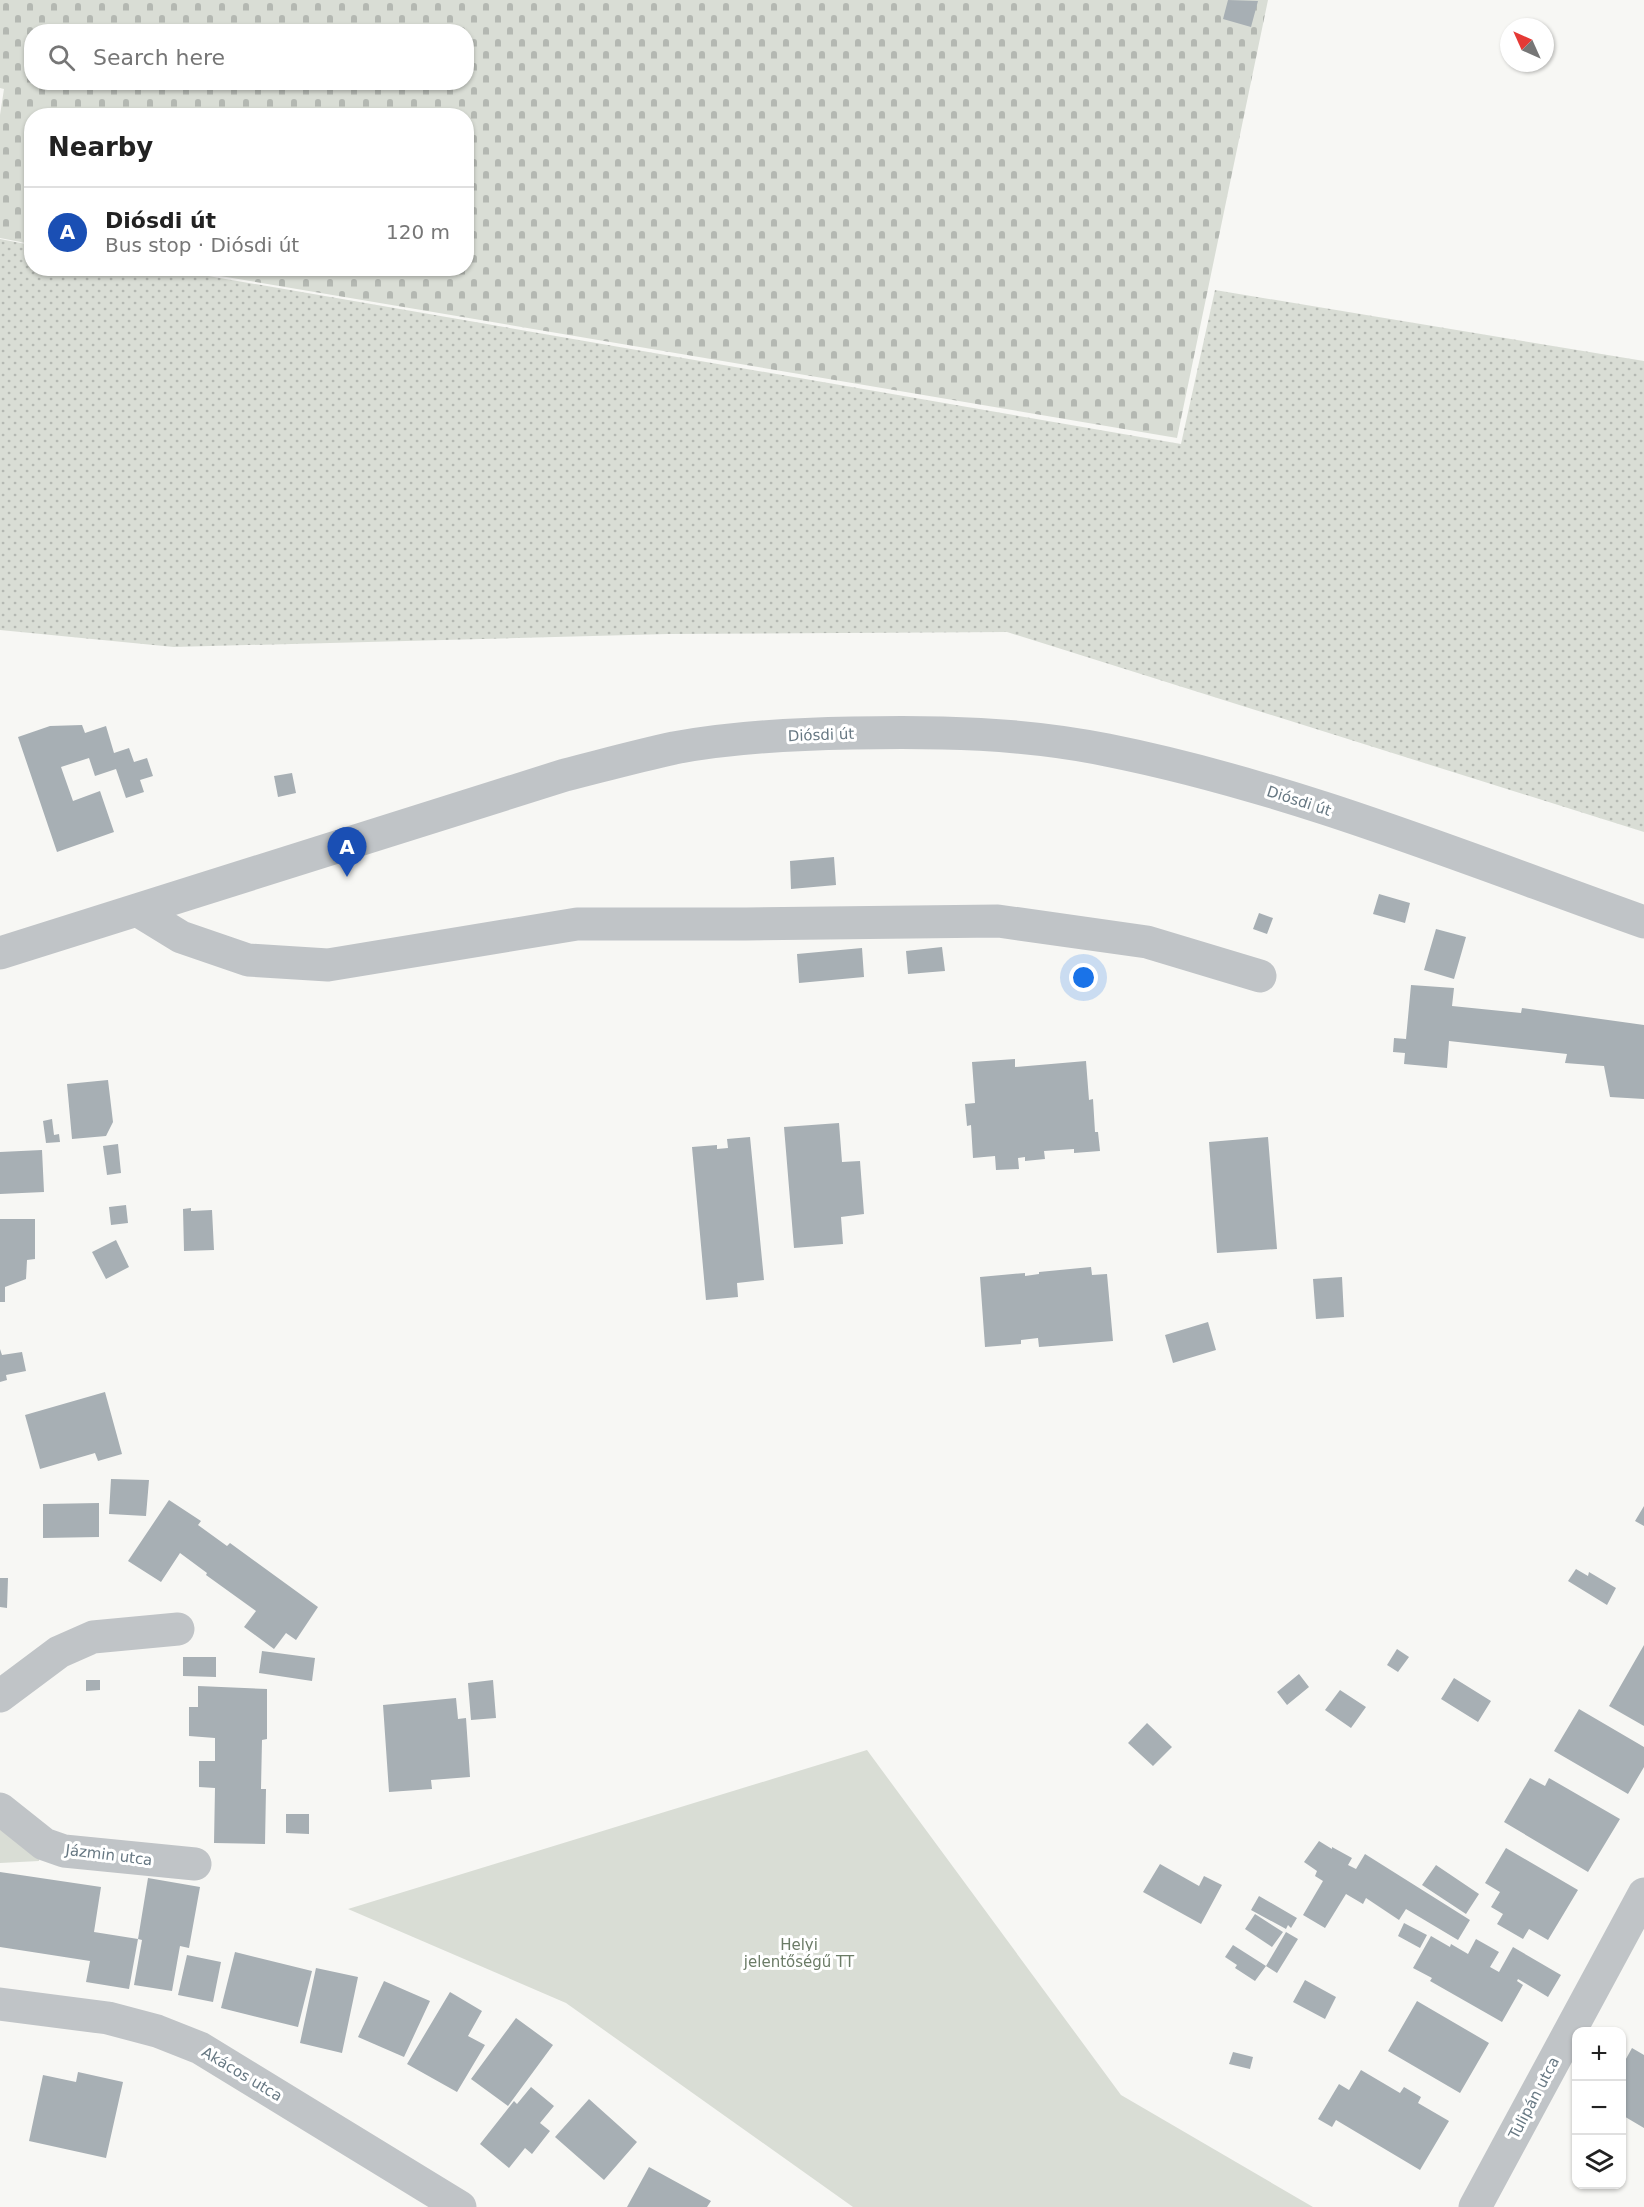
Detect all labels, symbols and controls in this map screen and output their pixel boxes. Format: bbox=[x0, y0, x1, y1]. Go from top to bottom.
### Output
north arrow bbox=[1500, 18, 1554, 72]
search box bbox=[24, 24, 474, 90]
icon: search bbox=[45, 41, 78, 74]
text: Search here bbox=[93, 45, 225, 70]
text: Nearby bbox=[48, 132, 153, 162]
text: Diósdi út bbox=[105, 208, 216, 233]
text: A bbox=[60, 220, 75, 244]
text: 120 m bbox=[386, 220, 450, 244]
text: Bus stop · Diósdi út bbox=[105, 233, 299, 257]
street label: Diósdi út bbox=[787, 725, 855, 745]
street label: Diósdi út bbox=[1265, 782, 1334, 820]
pin: A bbox=[328, 828, 366, 877]
your location bbox=[1069, 963, 1098, 992]
street label: Jázmin utca bbox=[64, 1841, 153, 1869]
park label: Helyi jelentőségű TT bbox=[743, 1936, 855, 1971]
map controls bbox=[1572, 2027, 1626, 2189]
button: + bbox=[1572, 2027, 1626, 2081]
street label: Akácos utca bbox=[198, 2043, 286, 2105]
street label: Tulipán utca bbox=[1504, 2054, 1563, 2143]
button: − bbox=[1572, 2081, 1626, 2135]
button: layers bbox=[1572, 2135, 1626, 2189]

